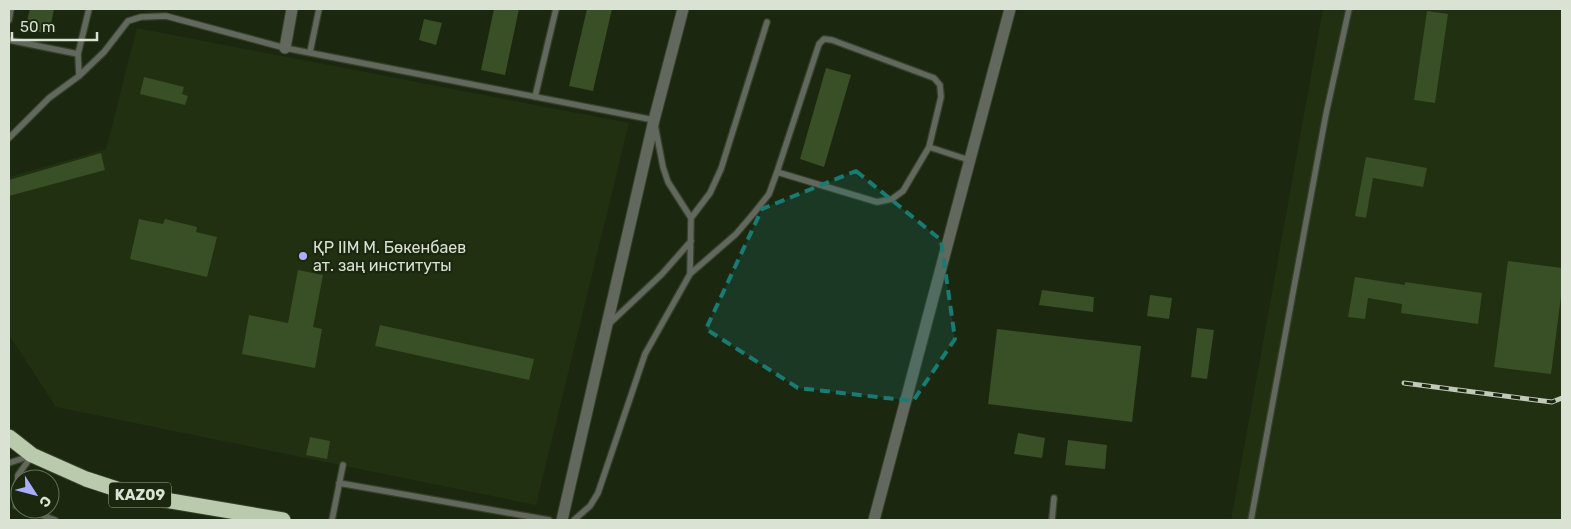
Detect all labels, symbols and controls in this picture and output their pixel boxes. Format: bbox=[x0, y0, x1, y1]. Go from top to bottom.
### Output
scale bar bbox=[12, 10, 98, 42]
text: 50 m bbox=[20, 18, 55, 36]
place label: ҚР ІІМ М. Бөкенбаев ат. заң институты bbox=[313, 238, 466, 275]
marker: ҚР ІІМ М. Бөкенбаев ат. заң институты bbox=[297, 250, 309, 262]
north arrow bbox=[10, 469, 60, 519]
road number: KAZ09 bbox=[109, 482, 171, 508]
text: С bbox=[35, 492, 55, 510]

